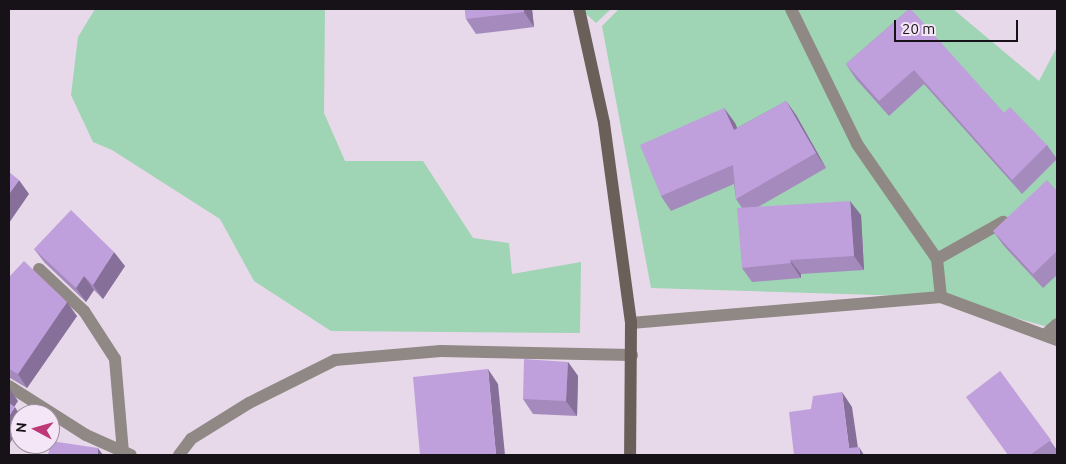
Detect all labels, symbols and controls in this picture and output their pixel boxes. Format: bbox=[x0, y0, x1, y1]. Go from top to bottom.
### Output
scale bar bbox=[896, 10, 1020, 42]
text: 20 m bbox=[902, 20, 935, 37]
north arrow bbox=[10, 404, 60, 454]
text: N bbox=[13, 422, 30, 434]

